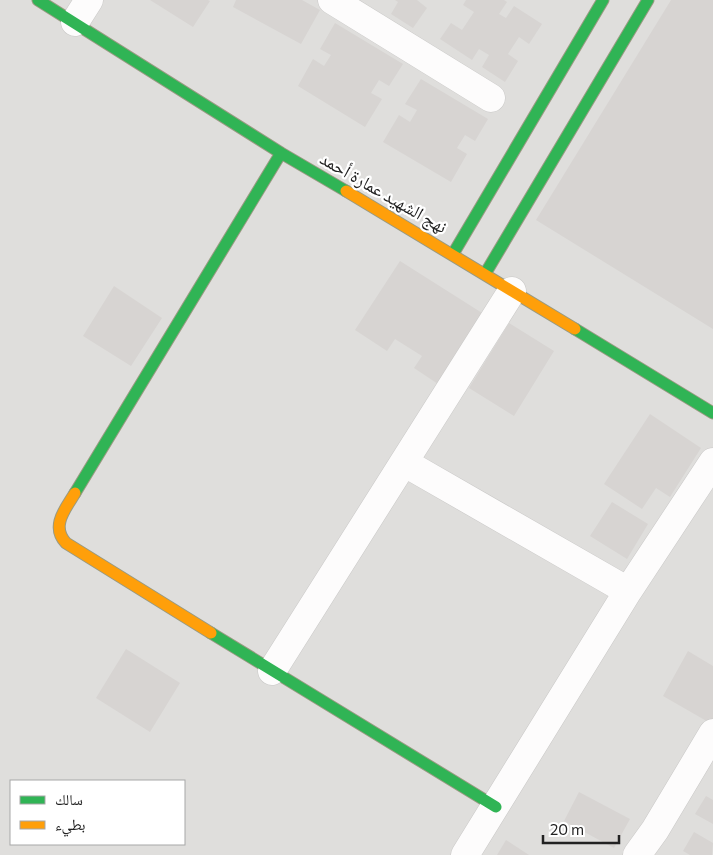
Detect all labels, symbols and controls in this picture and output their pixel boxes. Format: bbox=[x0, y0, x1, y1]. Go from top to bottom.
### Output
street label: نهج الشهيد عمارة أحمد bbox=[316, 147, 452, 239]
legend bbox=[10, 780, 185, 845]
text: سالك bbox=[55, 790, 83, 808]
scale bar bbox=[543, 812, 619, 844]
text: بطيء bbox=[55, 815, 85, 837]
text: 20 m bbox=[550, 820, 584, 838]

